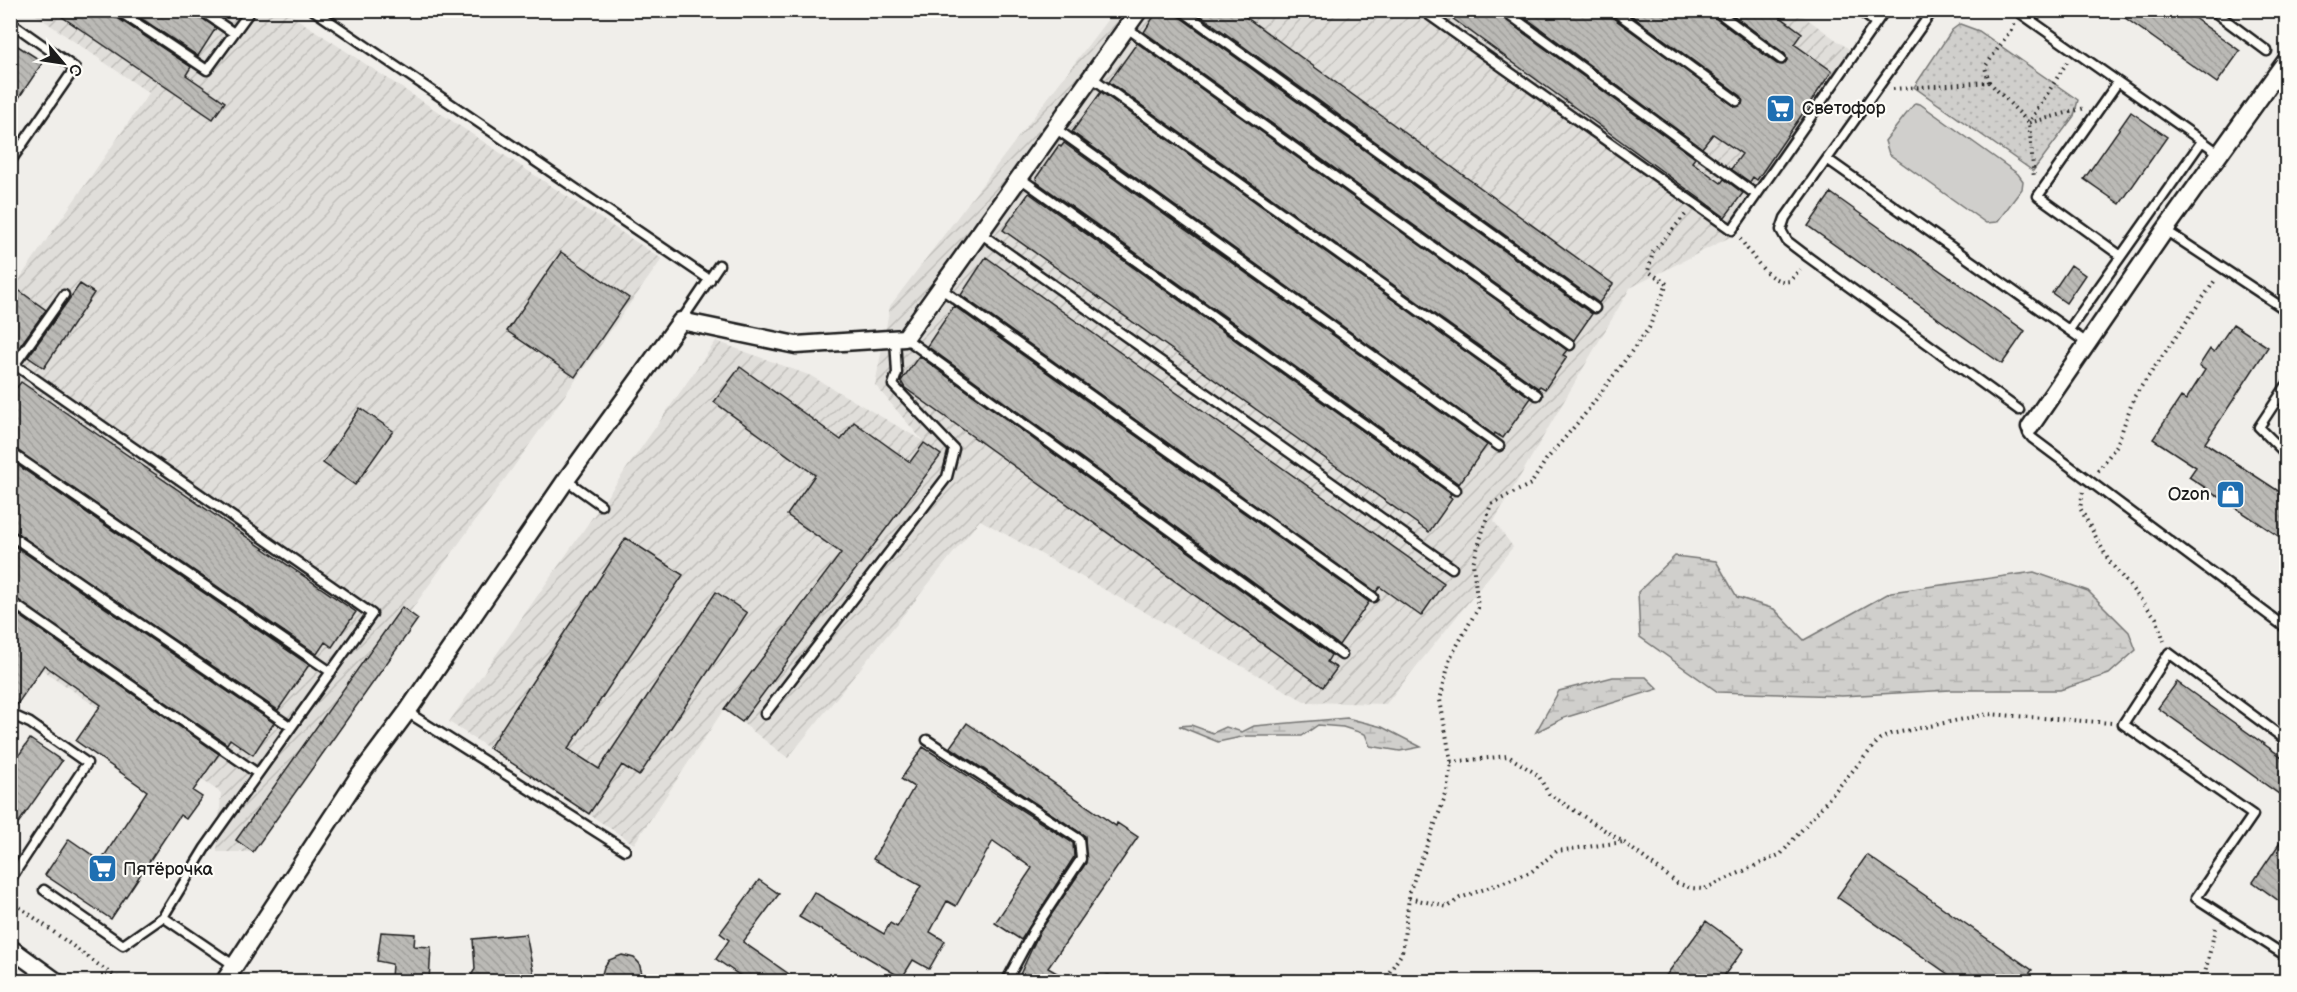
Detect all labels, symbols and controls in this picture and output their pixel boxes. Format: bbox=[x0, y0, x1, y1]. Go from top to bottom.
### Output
north arrow bbox=[33, 33, 93, 93]
text: С bbox=[64, 60, 86, 79]
supermarket icon: Светофор bbox=[1765, 92, 1797, 124]
place label: Светофор bbox=[1802, 98, 1886, 119]
shop icon: Ozon bbox=[2215, 478, 2247, 510]
place label: Ozon bbox=[2168, 484, 2210, 505]
supermarket icon: Пятёрочка bbox=[86, 853, 118, 885]
place label: Пятёрочка bbox=[123, 859, 214, 880]

